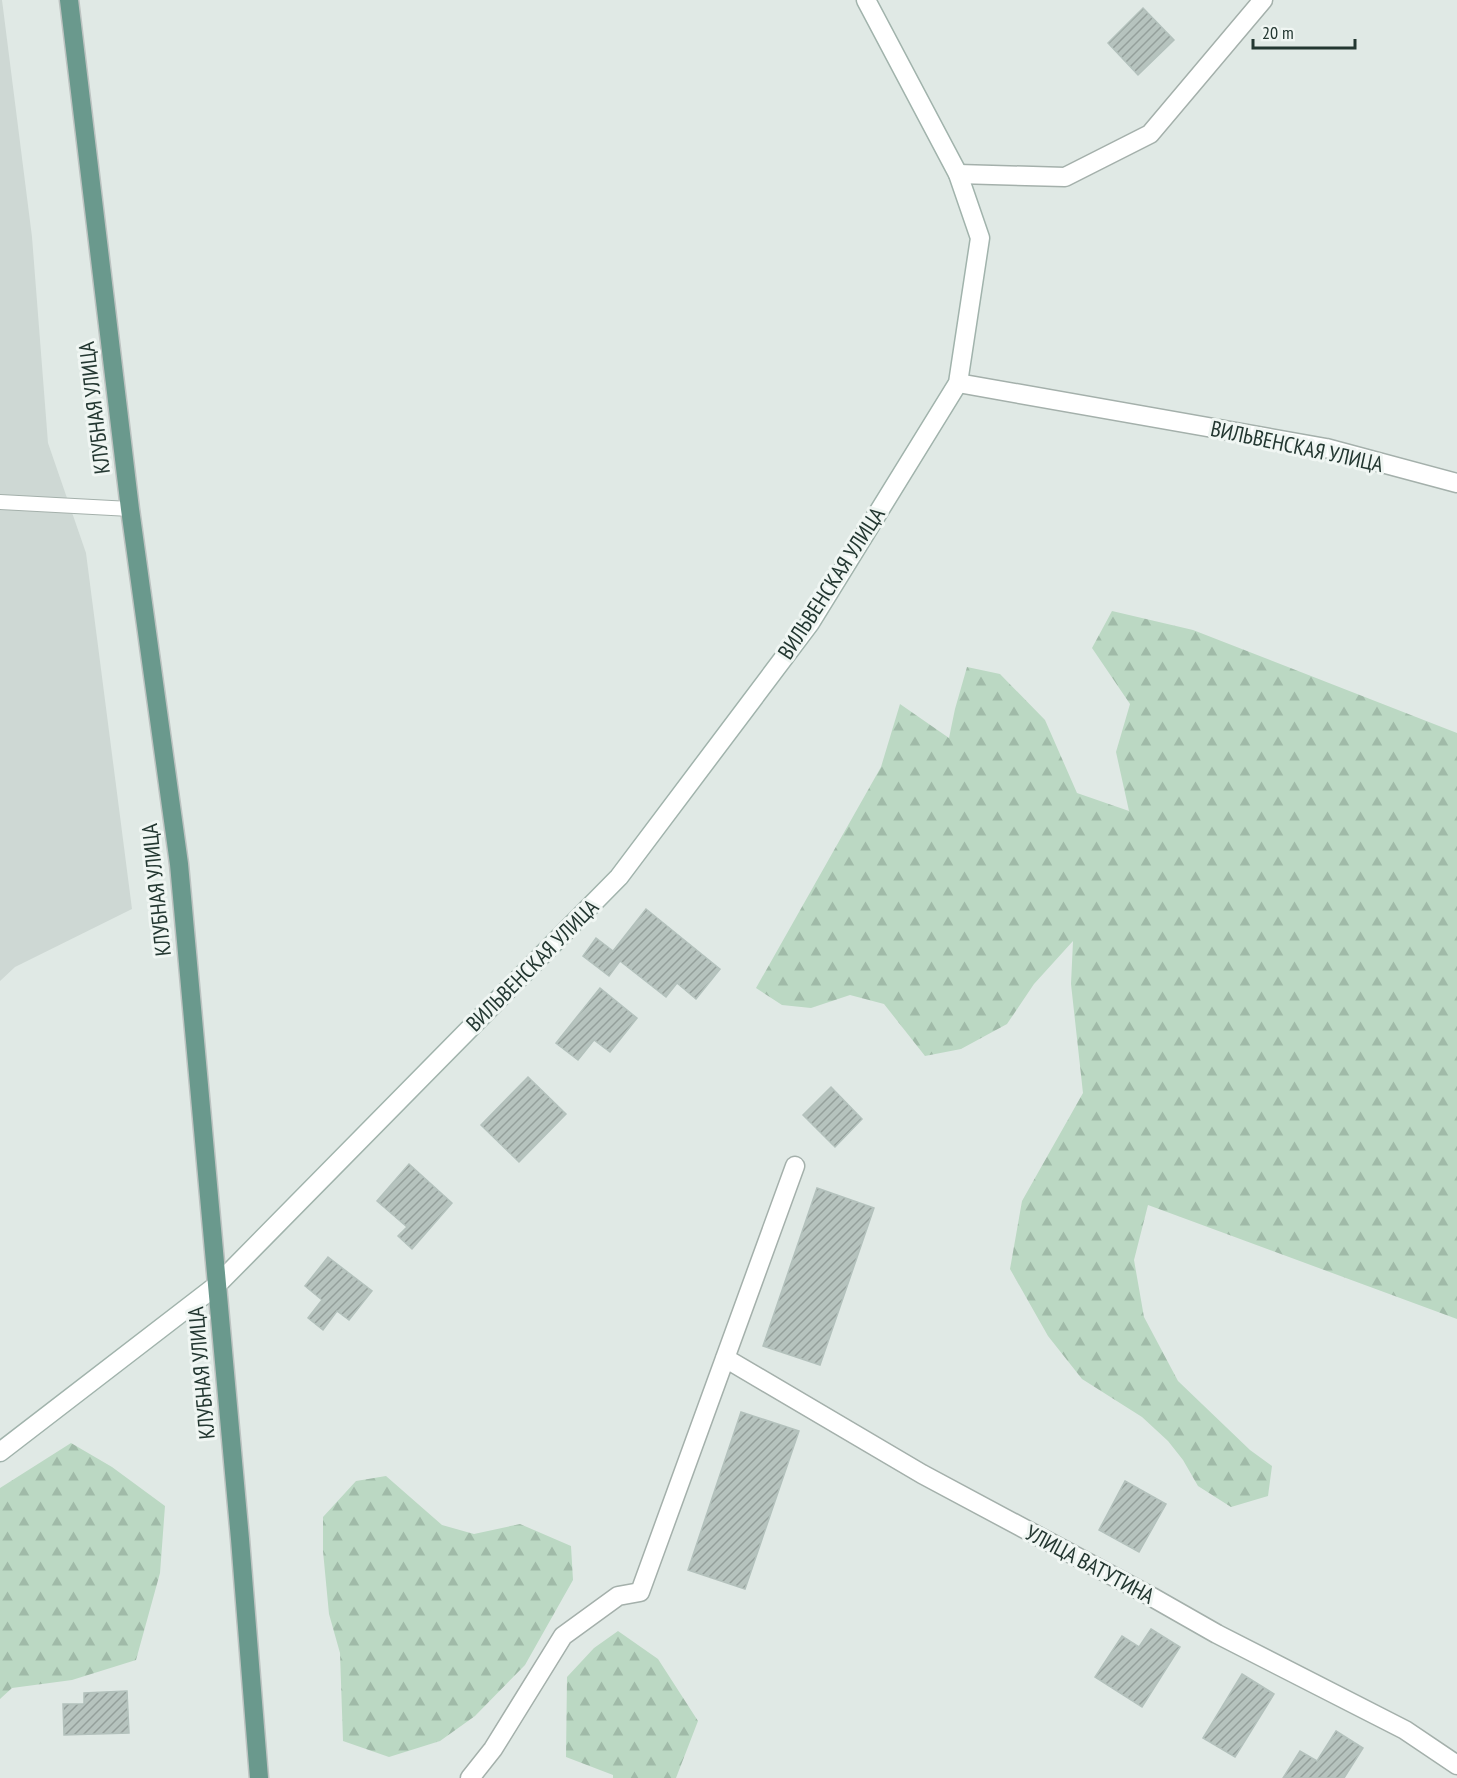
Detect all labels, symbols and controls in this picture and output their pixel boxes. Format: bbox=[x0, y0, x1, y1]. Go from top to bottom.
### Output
scale bar bbox=[1253, 12, 1355, 50]
text: 20 m bbox=[1262, 21, 1294, 44]
street label: КЛУБНАЯ УЛИЦА bbox=[72, 340, 116, 476]
street label: ВИЛЬВЕНСКАЯ УЛИЦА bbox=[1208, 414, 1386, 478]
street label: ВИЛЬВЕНСКАЯ УЛИЦА bbox=[771, 501, 891, 664]
street label: КЛУБНАЯ УЛИЦА bbox=[135, 822, 177, 958]
street label: ВИЛЬВЕНСКАЯ УЛИЦА bbox=[460, 893, 604, 1037]
street label: КЛУБНАЯ УЛИЦА bbox=[181, 1305, 221, 1440]
street label: УЛИЦА ВАТУТИНА bbox=[1021, 1518, 1160, 1610]

